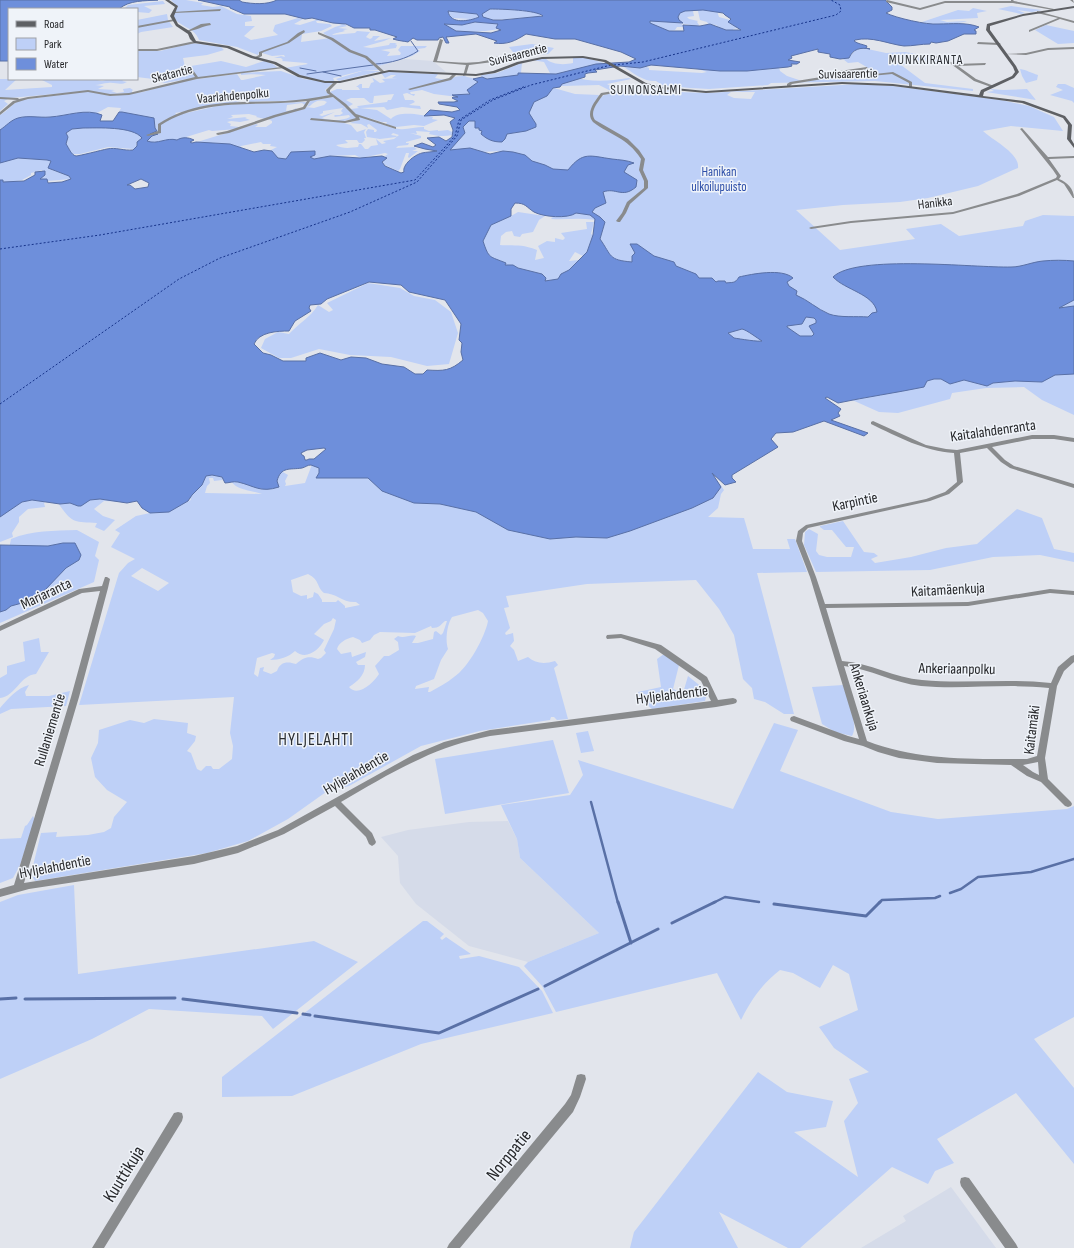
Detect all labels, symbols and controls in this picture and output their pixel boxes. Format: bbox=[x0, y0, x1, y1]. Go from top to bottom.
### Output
legend bbox=[8, 8, 138, 80]
text: Road bbox=[44, 17, 64, 32]
text: Park bbox=[44, 37, 62, 52]
street label: Suvisaarentie bbox=[487, 40, 549, 70]
district label: MUNKKIRANTA bbox=[889, 52, 963, 68]
text: Water bbox=[44, 57, 68, 72]
street label: Skatantie bbox=[150, 61, 194, 87]
street label: Suvisaarentie bbox=[818, 65, 878, 83]
district label: SUINONSALMI bbox=[610, 82, 682, 98]
street label: Vaarlahdenpolku bbox=[196, 85, 270, 107]
park label: Hanikan ulkoilupuisto bbox=[691, 164, 747, 195]
street label: Hanikka bbox=[917, 193, 953, 213]
street label: Kaitalahdenranta bbox=[949, 416, 1037, 446]
street label: Karpintie bbox=[831, 488, 879, 516]
street label: Marjaranta bbox=[17, 574, 75, 614]
street label: Kaitamäenkuja bbox=[911, 579, 986, 601]
street label: Ankeriaanpolku bbox=[917, 659, 996, 679]
street label: Ankeriaankuja bbox=[844, 660, 883, 734]
street label: Hyljelahdentie bbox=[635, 681, 709, 709]
street label: Rullaniementie bbox=[30, 691, 70, 769]
street label: Kaitamäki bbox=[1020, 704, 1044, 756]
district label: HYLJELAHTI bbox=[278, 730, 354, 750]
street label: Hyljelahdentie bbox=[320, 747, 392, 799]
street label: Hyljelahdentie bbox=[18, 851, 92, 883]
street label: Norppatie bbox=[482, 1125, 536, 1185]
street label: Kuuttikuja bbox=[99, 1142, 149, 1206]

